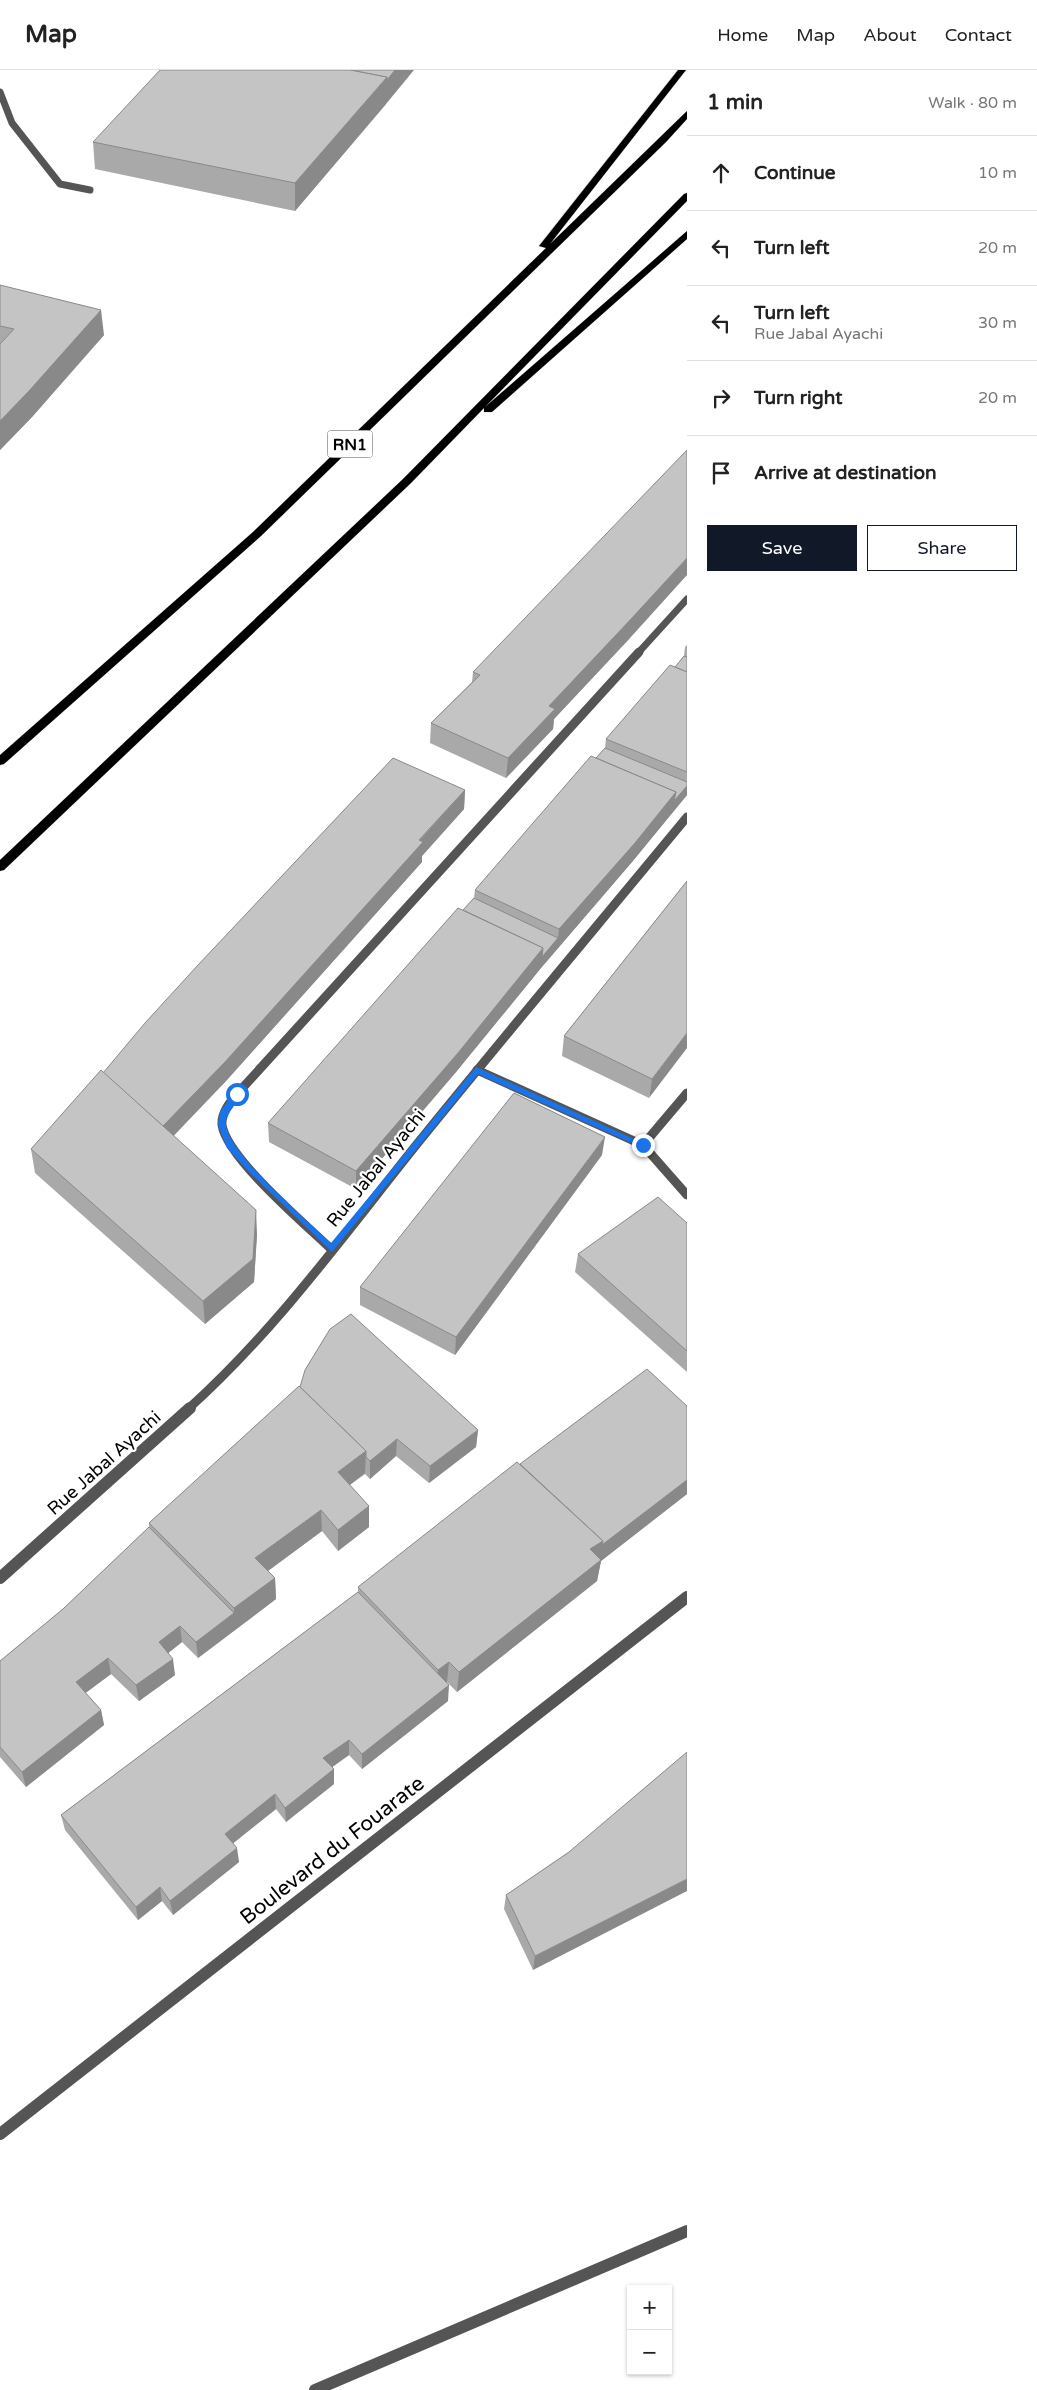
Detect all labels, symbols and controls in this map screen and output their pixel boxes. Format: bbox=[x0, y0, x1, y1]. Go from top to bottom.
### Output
text: Map bbox=[25, 20, 77, 49]
text: Home bbox=[717, 24, 768, 46]
text: Map bbox=[796, 24, 835, 46]
text: About bbox=[863, 24, 917, 46]
text: Contact bbox=[945, 24, 1012, 46]
text: 1 min bbox=[707, 90, 763, 115]
text: Walk · 80 m bbox=[928, 93, 1017, 113]
icon: ahead bbox=[707, 159, 735, 187]
text: Continue bbox=[754, 162, 836, 184]
text: 10 m bbox=[978, 163, 1017, 183]
icon: left bbox=[707, 234, 735, 262]
text: Turn left bbox=[754, 237, 830, 259]
text: 20 m bbox=[978, 238, 1017, 258]
text: Turn left bbox=[754, 302, 830, 324]
icon: left bbox=[707, 309, 735, 337]
text: 30 m bbox=[978, 313, 1017, 333]
text: Rue Jabal Ayachi bbox=[754, 324, 883, 344]
icon: right bbox=[707, 384, 735, 412]
text: Turn right bbox=[754, 387, 842, 409]
text: 20 m bbox=[978, 388, 1017, 408]
road number: RN1 bbox=[328, 430, 372, 458]
icon: arrive bbox=[707, 459, 735, 487]
text: Arrive at destination bbox=[754, 462, 937, 484]
button: Save bbox=[707, 525, 857, 571]
button: Share bbox=[867, 525, 1017, 571]
route start bbox=[226, 1083, 249, 1106]
street label: Rue Jabal Ayachi bbox=[322, 1105, 430, 1231]
route end bbox=[632, 1134, 655, 1157]
street label: Rue Jabal Ayachi bbox=[43, 1406, 165, 1520]
street label: Boulevard du Fouarate bbox=[235, 1771, 429, 1930]
map controls bbox=[627, 2285, 672, 2375]
button: + bbox=[627, 2285, 672, 2330]
button: − bbox=[627, 2330, 672, 2375]

